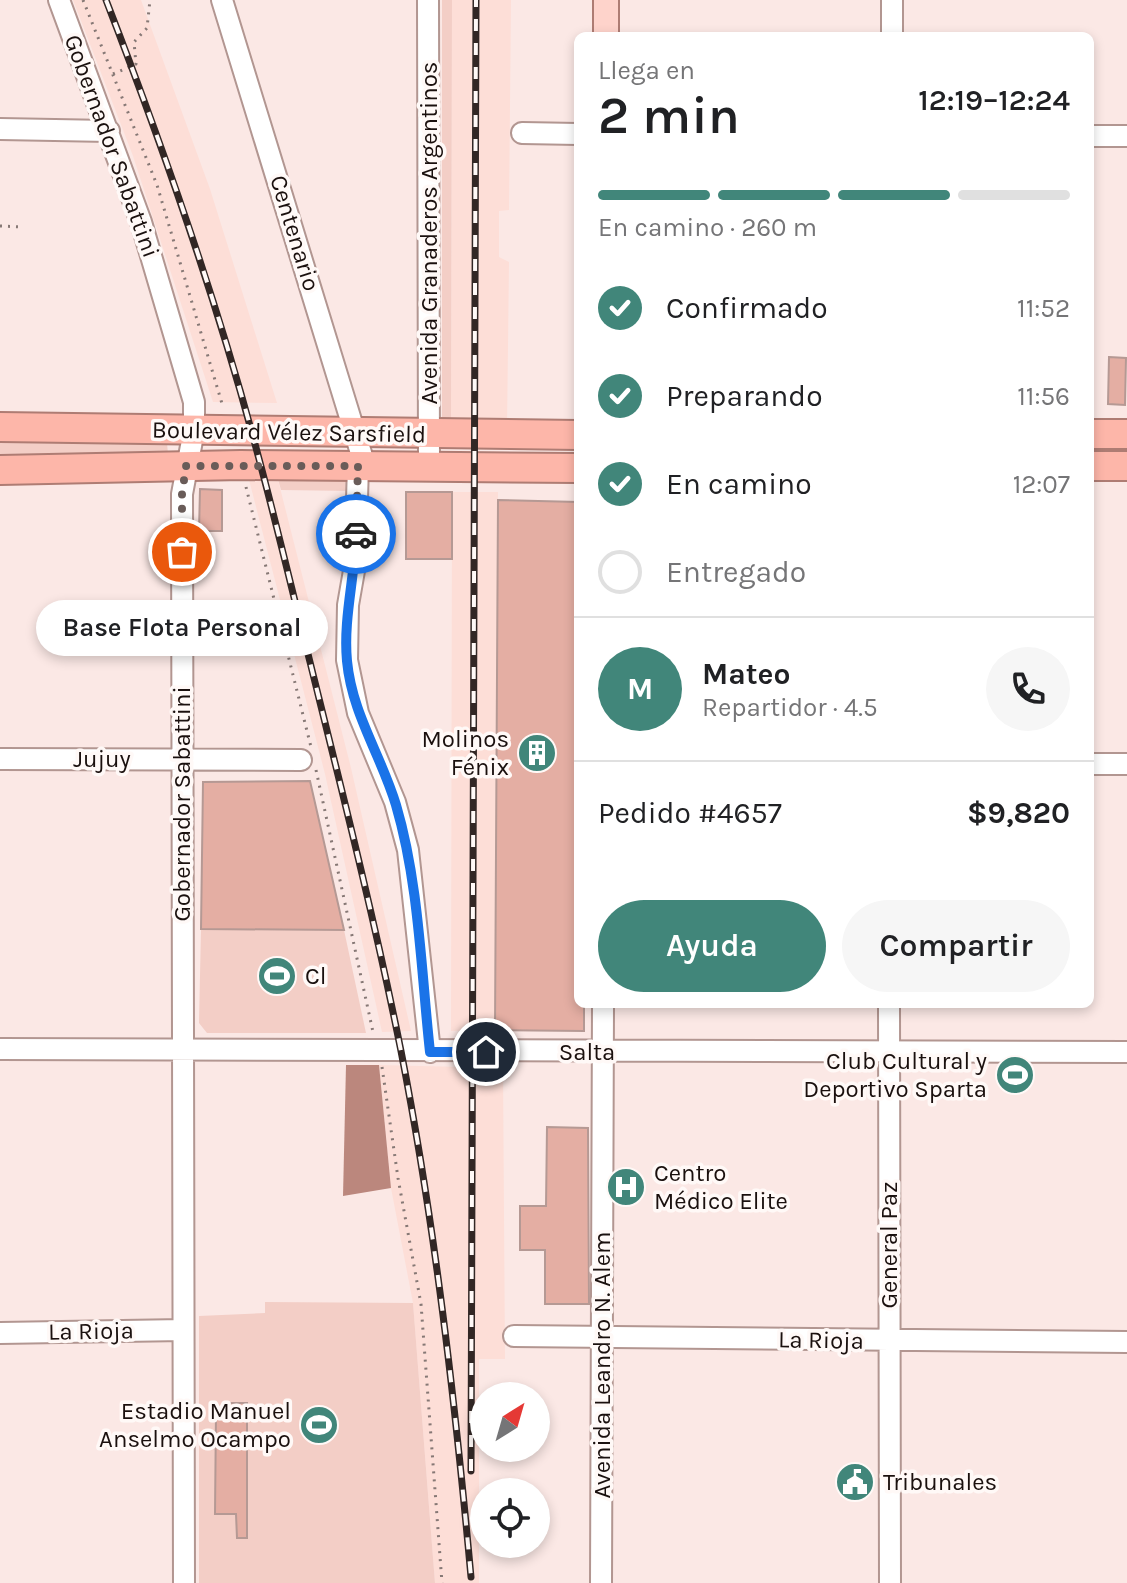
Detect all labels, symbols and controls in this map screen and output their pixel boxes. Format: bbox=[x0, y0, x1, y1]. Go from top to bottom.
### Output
street label: Gobernador Sabattini bbox=[59, 31, 165, 261]
text: Llega en bbox=[598, 55, 695, 86]
street label: Avenida Granaderos Argentinos bbox=[415, 62, 443, 404]
text: 12:19–12:24 bbox=[918, 82, 1070, 118]
text: 2 min bbox=[598, 85, 740, 146]
street label: Centenario bbox=[264, 172, 326, 294]
text: En camino · 260 m bbox=[598, 212, 817, 243]
icon: check bbox=[598, 286, 642, 330]
text: Confirmado bbox=[666, 290, 828, 326]
text: 11:52 bbox=[1017, 293, 1070, 324]
icon: check bbox=[598, 374, 642, 418]
text: Preparando bbox=[666, 378, 823, 414]
text: 11:56 bbox=[1017, 381, 1070, 412]
street label: Boulevard Vélez Sarsfield bbox=[152, 416, 426, 448]
icon: check bbox=[598, 462, 642, 506]
text: En camino bbox=[666, 466, 812, 502]
text: 12:07 bbox=[1013, 469, 1070, 500]
courier bbox=[316, 494, 396, 574]
icon: car bbox=[334, 512, 378, 556]
pin bbox=[148, 518, 216, 586]
icon: bag bbox=[160, 530, 204, 574]
text: Entregado bbox=[666, 554, 806, 590]
callout: Base Flota Personal bbox=[36, 600, 328, 656]
text: Base Flota Personal bbox=[63, 612, 301, 643]
button: phone bbox=[986, 647, 1070, 731]
text: Mateo bbox=[702, 656, 791, 692]
text: M bbox=[627, 671, 653, 707]
street label: Gobernador Sabattini bbox=[168, 686, 196, 922]
text: Repartidor · 4.5 bbox=[702, 692, 878, 723]
place label: Molinos Fénix bbox=[421, 725, 509, 781]
building icon: Molinos Fénix bbox=[516, 732, 558, 774]
street label: Jujuy bbox=[73, 745, 131, 773]
text: Pedido #4657 bbox=[598, 795, 782, 831]
text: $9,820 bbox=[967, 795, 1070, 831]
button: Ayuda bbox=[598, 900, 826, 992]
button: Compartir bbox=[842, 900, 1070, 992]
sports icon: Cl bbox=[256, 955, 298, 997]
place label: Cl bbox=[305, 962, 326, 990]
pin bbox=[452, 1018, 520, 1086]
icon: home bbox=[464, 1030, 508, 1074]
street label: Salta bbox=[559, 1038, 615, 1066]
place label: Club Cultural y Deportivo Sparta bbox=[803, 1047, 987, 1103]
sports icon: Club Cultural y Deportivo Sparta bbox=[994, 1054, 1036, 1096]
place label: Centro Médico Elite bbox=[654, 1159, 788, 1215]
hospital icon: Centro Médico Elite bbox=[605, 1166, 647, 1208]
street label: General Paz bbox=[875, 1182, 903, 1308]
street label: Avenida Leandro N. Alem bbox=[588, 1231, 616, 1499]
street label: La Rioja bbox=[48, 1316, 134, 1346]
street label: La Rioja bbox=[778, 1325, 864, 1355]
north arrow bbox=[470, 1382, 550, 1462]
map controls bbox=[470, 1382, 550, 1558]
place label: Estadio Manuel Anselmo Ocampo bbox=[99, 1397, 291, 1453]
sports icon: Estadio Manuel Anselmo Ocampo bbox=[298, 1404, 340, 1446]
public building icon: Tribunales bbox=[834, 1461, 876, 1503]
place label: Tribunales bbox=[883, 1468, 997, 1496]
button: locate bbox=[470, 1478, 550, 1558]

